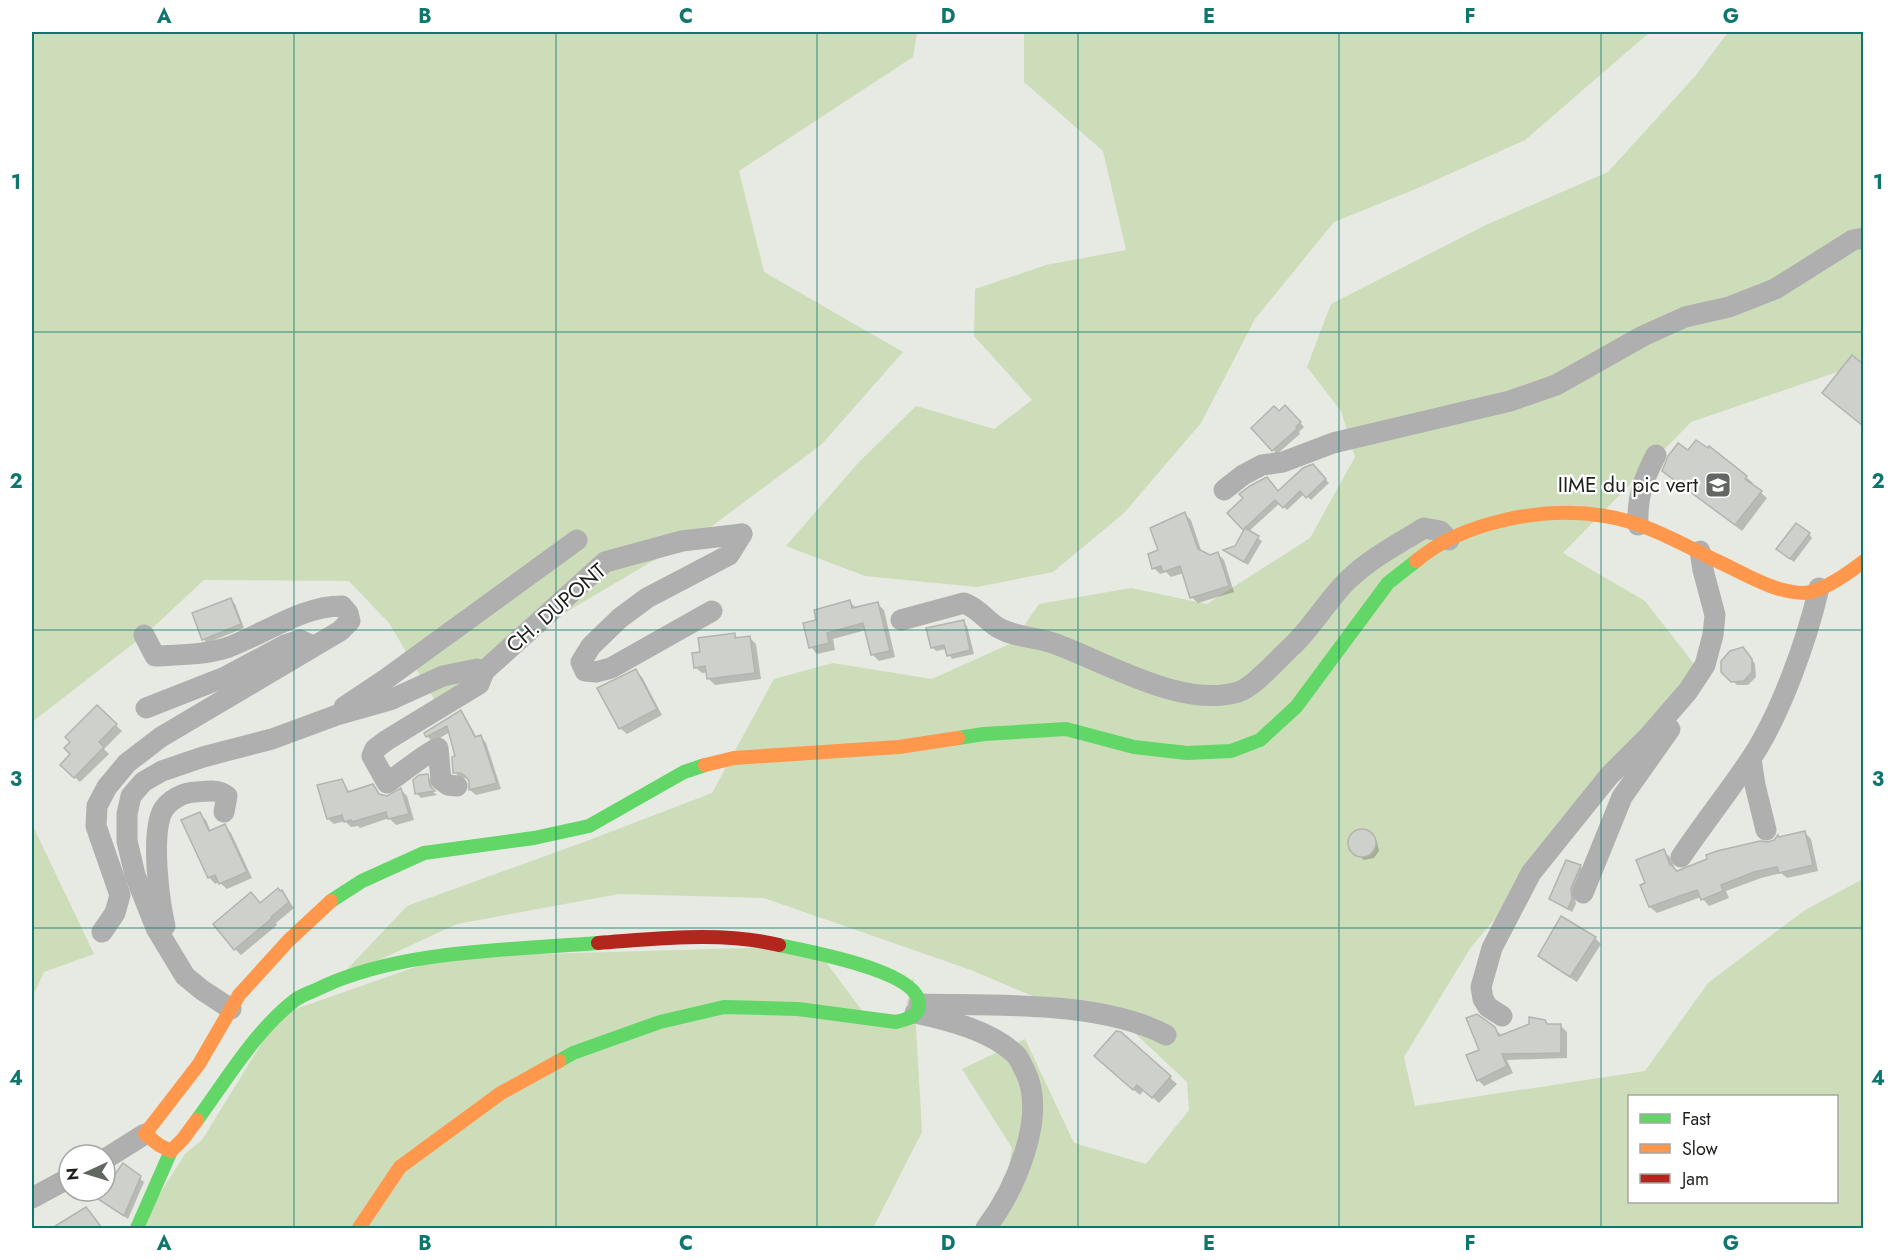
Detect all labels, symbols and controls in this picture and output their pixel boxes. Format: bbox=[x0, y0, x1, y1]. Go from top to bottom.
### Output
text: A bbox=[156, 2, 172, 31]
text: B bbox=[418, 2, 432, 31]
text: C bbox=[679, 2, 693, 31]
text: D bbox=[941, 2, 955, 31]
text: E bbox=[1203, 2, 1215, 31]
text: F bbox=[1464, 2, 1476, 31]
text: G bbox=[1723, 2, 1739, 31]
text: 1 bbox=[11, 168, 21, 197]
text: 1 bbox=[1873, 168, 1883, 197]
text: 2 bbox=[9, 467, 23, 496]
text: 2 bbox=[1871, 467, 1885, 496]
place label: IIME du pic vert bbox=[1558, 470, 1698, 500]
school or university icon: IIME du pic vert bbox=[1703, 470, 1733, 500]
street label: CH. DUPONT bbox=[500, 556, 613, 660]
text: 3 bbox=[10, 765, 22, 794]
text: 3 bbox=[1872, 765, 1884, 794]
text: 4 bbox=[9, 1064, 23, 1093]
text: 4 bbox=[1871, 1064, 1885, 1093]
legend bbox=[1628, 1095, 1838, 1203]
text: Fast bbox=[1682, 1106, 1711, 1132]
text: Slow bbox=[1682, 1136, 1719, 1162]
north arrow bbox=[57, 1143, 117, 1203]
text: Jam bbox=[1680, 1166, 1709, 1192]
text: N bbox=[61, 1167, 84, 1181]
text: A bbox=[156, 1229, 172, 1258]
text: B bbox=[418, 1229, 432, 1258]
text: C bbox=[679, 1229, 693, 1258]
text: D bbox=[941, 1229, 955, 1258]
text: E bbox=[1203, 1229, 1215, 1258]
text: F bbox=[1464, 1229, 1476, 1258]
text: G bbox=[1723, 1229, 1739, 1258]

